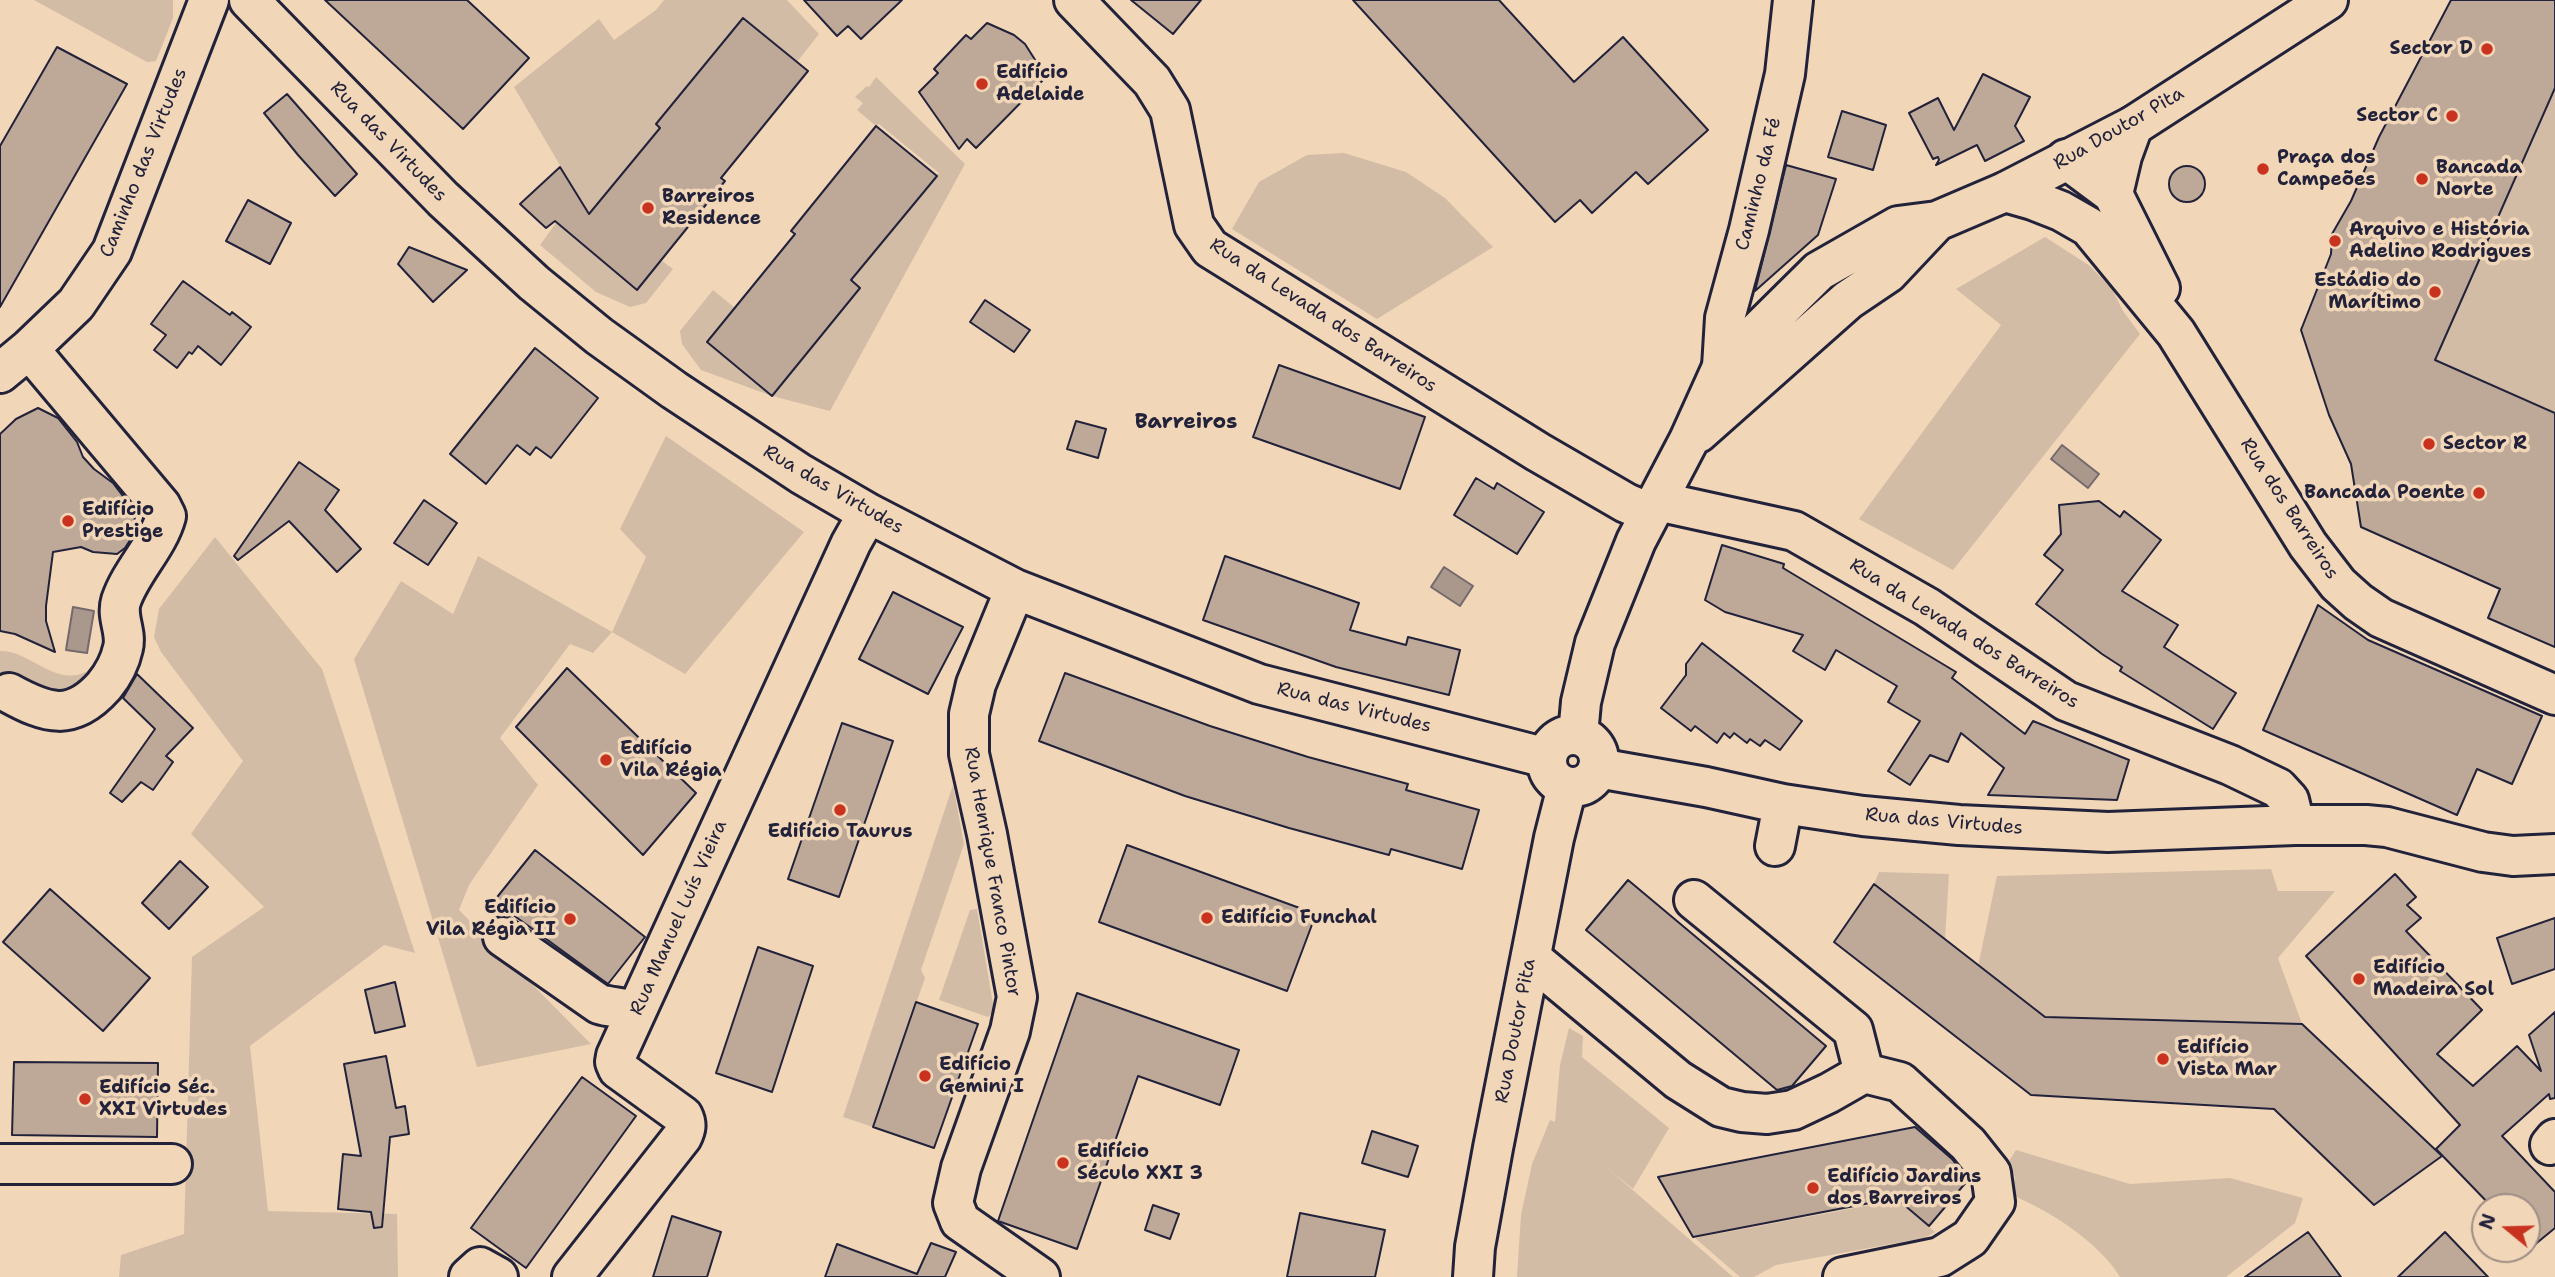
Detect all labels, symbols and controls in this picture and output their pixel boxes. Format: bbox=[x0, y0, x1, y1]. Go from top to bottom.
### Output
place label: Sector D bbox=[2390, 38, 2473, 60]
marker: Sector D bbox=[2479, 41, 2495, 57]
place label: Edifício Adelaide bbox=[996, 62, 1084, 106]
street label: Caminho das Virtudes bbox=[96, 65, 192, 261]
marker: Edifício Adelaide bbox=[974, 76, 990, 92]
street label: Rua das Virtudes bbox=[325, 77, 451, 207]
street label: Rua Doutor Pita bbox=[2050, 82, 2188, 176]
place label: Sector C bbox=[2356, 105, 2438, 127]
marker: Sector C bbox=[2444, 108, 2460, 124]
street label: Caminho da Fé bbox=[1731, 115, 1787, 253]
place label: Praça dos Campeões bbox=[2277, 147, 2376, 191]
place label: Bancada Norte bbox=[2436, 157, 2522, 201]
marker: Praça dos Campeões bbox=[2255, 161, 2271, 177]
marker: Bancada Norte bbox=[2414, 171, 2430, 187]
place label: Barreiros Residence bbox=[662, 186, 761, 230]
marker: Barreiros Residence bbox=[640, 200, 656, 216]
place label: Arquivo e História Adelino Rodrigues bbox=[2349, 219, 2531, 263]
marker: Arquivo e História Adelino Rodrigues bbox=[2327, 233, 2343, 249]
street label: Rua da Levada dos Barreiros bbox=[1205, 234, 1441, 398]
place label: Estádio do Marítimo bbox=[2314, 270, 2421, 314]
marker: Estádio do Marítimo bbox=[2427, 284, 2443, 300]
district label: Barreiros bbox=[1135, 410, 1237, 436]
place label: Sector R bbox=[2443, 433, 2527, 455]
street label: Rua dos Barreiros bbox=[2235, 434, 2343, 584]
marker: Sector R bbox=[2421, 436, 2437, 452]
street label: Rua das Virtudes bbox=[759, 441, 907, 539]
place label: Bancada Poente bbox=[2304, 482, 2465, 504]
marker: Bancada Poente bbox=[2471, 485, 2487, 501]
place label: Edifício Prestige bbox=[82, 499, 163, 543]
marker: Edifício Prestige bbox=[60, 513, 76, 529]
street label: Rua da Levada dos Barreiros bbox=[1845, 554, 2083, 714]
street label: Rua das Virtudes bbox=[1274, 678, 1434, 738]
place label: Edifício Vila Régia bbox=[620, 738, 721, 782]
street label: Rua Henrique Franco Pintor bbox=[959, 745, 1025, 999]
marker: Edifício Vila Régia bbox=[598, 752, 614, 768]
marker: Edifício Taurus bbox=[832, 802, 848, 818]
street label: Rua das Virtudes bbox=[1864, 804, 2024, 840]
street label: Rua Manuel Luís Vieira bbox=[626, 817, 732, 1019]
place label: Edifício Taurus bbox=[768, 821, 912, 843]
place label: Edifício Vila Régia II bbox=[426, 897, 556, 941]
place label: Edifício Funchal bbox=[1221, 907, 1377, 929]
marker: Edifício Funchal bbox=[1199, 910, 1215, 926]
marker: Edifício Vila Régia II bbox=[562, 911, 578, 927]
street label: Rua Doutor Pita bbox=[1491, 957, 1541, 1105]
place label: Edifício Madeira Sol bbox=[2373, 957, 2494, 1001]
marker: Edifício Madeira Sol bbox=[2351, 971, 2367, 987]
place label: Edifício Vista Mar bbox=[2177, 1037, 2277, 1081]
marker: Edifício Vista Mar bbox=[2155, 1051, 2171, 1067]
place label: Edifício Gemini I bbox=[939, 1054, 1024, 1098]
marker: Edifício Gemini I bbox=[917, 1068, 933, 1084]
place label: Edifício Séc. XXI Virtudes bbox=[99, 1077, 227, 1121]
marker: Edifício Séc. XXI Virtudes bbox=[77, 1091, 93, 1107]
place label: Edifício Século XXI 3 bbox=[1077, 1141, 1203, 1185]
marker: Edifício Século XXI 3 bbox=[1055, 1155, 1071, 1171]
place label: Edifício Jardins dos Barreiros bbox=[1827, 1166, 1981, 1210]
marker: Edifício Jardins dos Barreiros bbox=[1805, 1180, 1821, 1196]
north arrow bbox=[2471, 1193, 2541, 1263]
text: N bbox=[2473, 1210, 2502, 1233]

